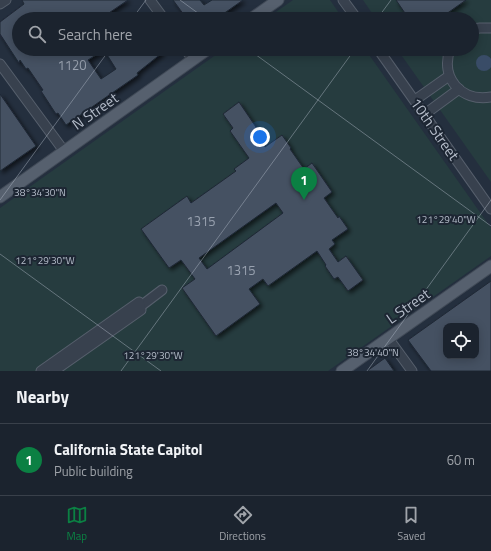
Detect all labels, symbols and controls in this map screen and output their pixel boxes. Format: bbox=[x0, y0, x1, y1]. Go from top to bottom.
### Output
search box bbox=[12, 12, 479, 56]
icon: search bbox=[26, 23, 48, 45]
text: Search here bbox=[58, 23, 132, 46]
house number: 1120 bbox=[57, 55, 87, 75]
street label: N Street bbox=[67, 86, 124, 135]
street label: 10th Street bbox=[405, 93, 466, 166]
your location bbox=[250, 127, 270, 147]
pin: 1 bbox=[291, 167, 317, 200]
text: 38°34'30"N bbox=[14, 185, 66, 200]
house number: 1315 bbox=[186, 211, 216, 231]
text: 121°29'40"W bbox=[416, 212, 476, 227]
text: 121°29'30"W bbox=[15, 253, 75, 268]
house number: 1315 bbox=[226, 260, 256, 280]
street label: L Street bbox=[381, 282, 435, 330]
map controls bbox=[443, 323, 479, 359]
button: locate bbox=[443, 323, 479, 359]
text: 38°34'40"N bbox=[347, 345, 399, 360]
text: 121°29'30"W bbox=[123, 348, 183, 363]
text: Nearby bbox=[16, 384, 69, 410]
text: California State Capitol bbox=[54, 438, 203, 461]
text: 1 bbox=[25, 450, 33, 470]
text: 60 m bbox=[447, 450, 475, 470]
text: Public building bbox=[54, 461, 133, 481]
tab: Map bbox=[66, 504, 88, 544]
tab: Directions bbox=[219, 504, 266, 544]
tab: Saved bbox=[397, 504, 425, 544]

